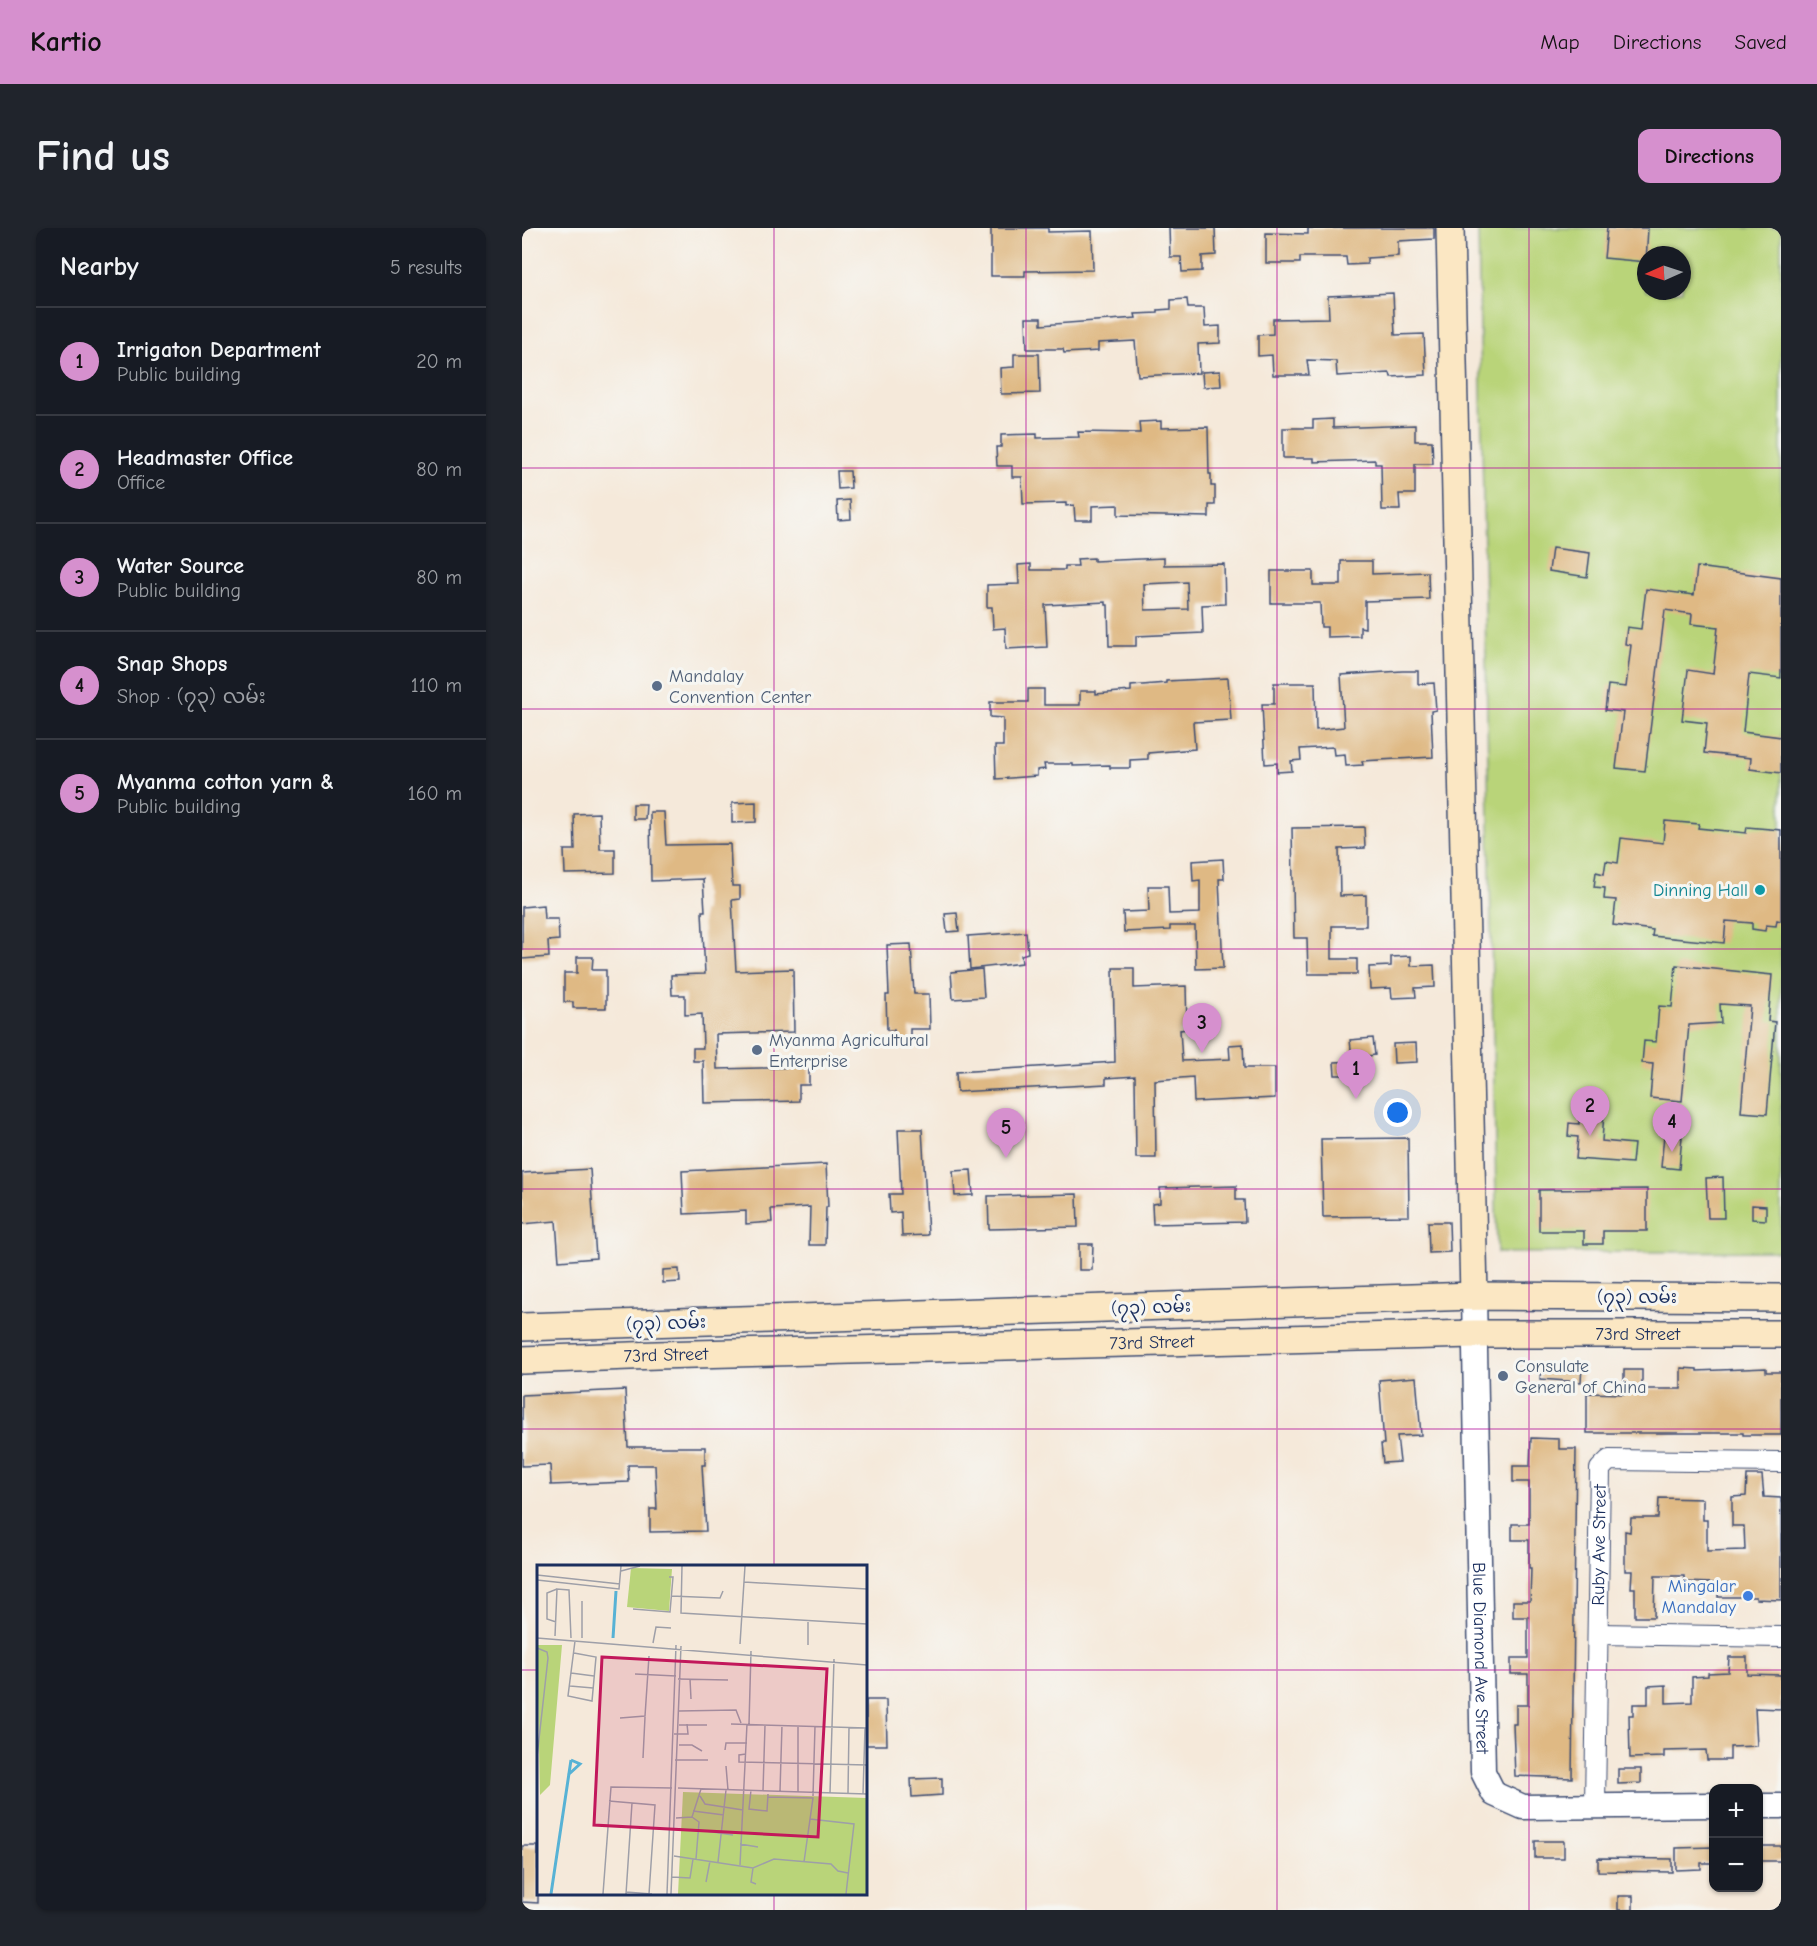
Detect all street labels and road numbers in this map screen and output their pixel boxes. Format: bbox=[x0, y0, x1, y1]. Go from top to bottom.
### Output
street label: (၇၃) လမ်း bbox=[1597, 1284, 1677, 1312]
street label: (၇၃) လမ်း bbox=[1111, 1293, 1191, 1323]
street label: (၇၃) လမ်း bbox=[626, 1309, 706, 1339]
street label: 73rd Street bbox=[1595, 1324, 1681, 1345]
street label: 73rd Street bbox=[1109, 1331, 1195, 1354]
street label: 73rd Street bbox=[623, 1344, 709, 1367]
street label: Ruby Ave Street bbox=[1588, 1483, 1611, 1606]
street label: Blue Diamond Ave Street bbox=[1468, 1562, 1493, 1755]

